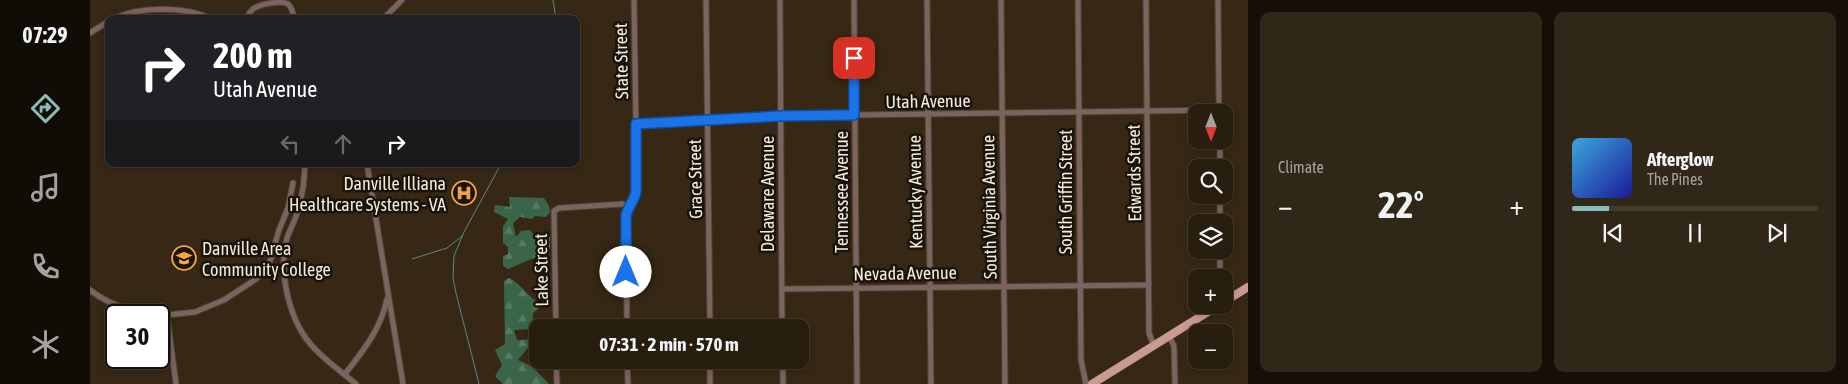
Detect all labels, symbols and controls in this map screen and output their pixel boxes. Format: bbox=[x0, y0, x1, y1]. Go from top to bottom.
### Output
text: 07:29 bbox=[22, 22, 68, 48]
street label: State Street bbox=[610, 23, 632, 99]
icon: right bbox=[130, 35, 195, 100]
text: 200 m bbox=[213, 35, 292, 75]
pin bbox=[833, 37, 875, 79]
icon: arrive bbox=[840, 44, 868, 72]
text: Utah Avenue bbox=[213, 76, 317, 102]
street label: Utah Avenue bbox=[885, 90, 971, 112]
icon: directions bbox=[28, 91, 63, 126]
north arrow bbox=[1188, 104, 1232, 149]
map controls bbox=[1188, 104, 1233, 369]
street label: Edwards Street bbox=[1123, 124, 1145, 222]
icon: left bbox=[276, 130, 304, 158]
icon: ahead bbox=[329, 130, 357, 158]
icon: right bbox=[382, 130, 410, 158]
street label: South Griffin Street bbox=[1055, 130, 1076, 254]
street label: Tennessee Avenue bbox=[831, 131, 852, 253]
street label: Kentucky Avenue bbox=[904, 135, 926, 249]
street label: South Virginia Avenue bbox=[977, 135, 1001, 279]
street label: Delaware Avenue bbox=[757, 136, 778, 252]
street label: Grace Street bbox=[684, 139, 706, 219]
text: Afterglow bbox=[1647, 148, 1714, 170]
text: Climate bbox=[1278, 158, 1324, 176]
button: search bbox=[1188, 159, 1233, 204]
icon: music bbox=[28, 170, 63, 205]
text: The Pines bbox=[1647, 170, 1703, 188]
place label: Danville Illiana Healthcare Systems - VA bbox=[289, 173, 446, 215]
hospital icon: Danville Illiana Healthcare Systems - VA bbox=[451, 180, 477, 206]
text: 22° bbox=[1378, 183, 1424, 226]
text: − bbox=[1278, 189, 1293, 221]
text: + bbox=[1509, 189, 1524, 221]
button: layers bbox=[1188, 214, 1233, 259]
icon: previous bbox=[1599, 219, 1627, 247]
icon: pause bbox=[1681, 219, 1709, 247]
icon: next bbox=[1763, 219, 1791, 247]
street label: Lake Street bbox=[530, 233, 552, 307]
place label: Danville Area Community College bbox=[202, 238, 331, 280]
school or university icon: Danville Area Community College bbox=[171, 245, 197, 271]
position arrow bbox=[599, 245, 651, 297]
icon: phone bbox=[28, 249, 63, 284]
street label: Nevada Avenue bbox=[853, 262, 957, 284]
button: + bbox=[1188, 269, 1233, 314]
speed limit sign: 30 bbox=[105, 304, 170, 369]
button: − bbox=[1188, 324, 1233, 369]
icon: climate bbox=[28, 327, 63, 362]
text: 07:31 · 2 min · 570 m bbox=[599, 333, 739, 355]

